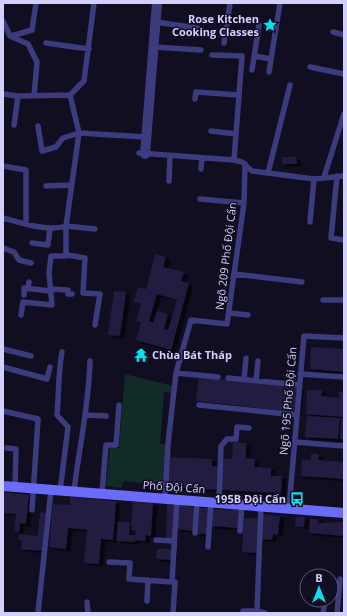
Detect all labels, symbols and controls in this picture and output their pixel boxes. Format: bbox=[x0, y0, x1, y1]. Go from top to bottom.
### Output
place label: Rose Kitchen Cooking Classes bbox=[172, 11, 260, 39]
place icon: Rose Kitchen Cooking Classes bbox=[262, 17, 278, 33]
street label: Ngõ 209 Phố Đội Cấn bbox=[211, 201, 240, 311]
street label: Ngõ 195 Phố Đội Cấn bbox=[275, 346, 300, 456]
temple icon: Chùa Bát Tháp bbox=[133, 347, 149, 363]
place label: Chùa Bát Tháp bbox=[152, 347, 232, 362]
street label: Phố Đội Cấn bbox=[142, 477, 206, 496]
place label: 195B Đội Cấn bbox=[215, 491, 286, 506]
bus stop icon: 195B Đội Cấn bbox=[289, 491, 305, 507]
north arrow bbox=[299, 568, 339, 608]
text: B bbox=[315, 570, 323, 585]

